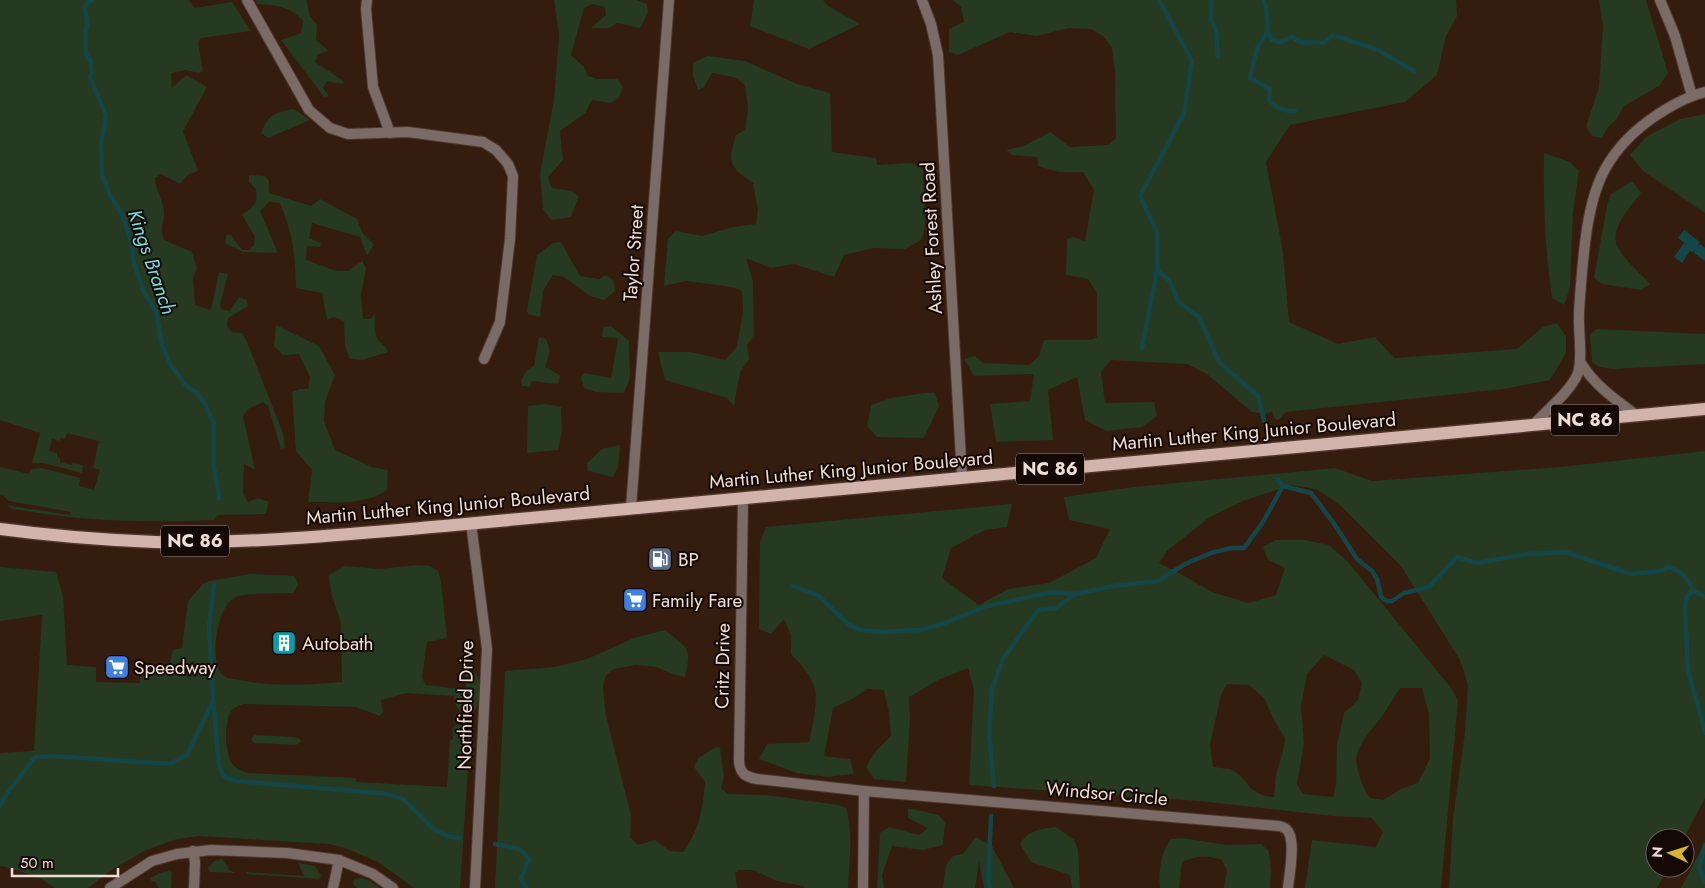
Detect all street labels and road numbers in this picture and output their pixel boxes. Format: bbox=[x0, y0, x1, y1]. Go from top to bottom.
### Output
street label: Ashley Forest Road bbox=[914, 161, 949, 315]
street label: Taylor Street bbox=[617, 203, 650, 302]
road number: NC 86 bbox=[1551, 404, 1619, 436]
street label: Martin Luther King Junior Boulevard bbox=[1111, 406, 1397, 457]
street label: Martin Luther King Junior Boulevard bbox=[708, 444, 994, 495]
road number: NC 86 bbox=[1016, 454, 1084, 484]
street label: Martin Luther King Junior Boulevard bbox=[305, 480, 591, 531]
road number: NC 86 bbox=[161, 526, 229, 556]
street label: Critz Drive bbox=[708, 623, 737, 709]
street label: Northfield Drive bbox=[451, 640, 480, 770]
street label: Windsor Circle bbox=[1045, 775, 1169, 812]

